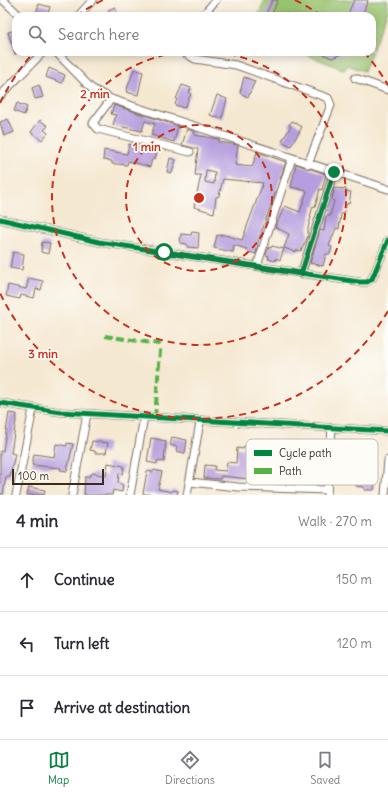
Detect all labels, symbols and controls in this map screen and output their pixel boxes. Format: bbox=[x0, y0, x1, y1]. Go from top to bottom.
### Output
search box bbox=[12, 12, 376, 56]
icon: search bbox=[26, 23, 48, 45]
text: Search here bbox=[58, 25, 139, 44]
text: 2 min bbox=[80, 86, 110, 101]
text: 1 min bbox=[133, 139, 161, 154]
route end bbox=[325, 163, 343, 181]
centre of rings bbox=[192, 191, 206, 205]
route start bbox=[155, 243, 173, 261]
text: 3 min bbox=[28, 346, 58, 361]
legend bbox=[246, 439, 378, 485]
text: Cycle path bbox=[279, 446, 332, 460]
text: Path bbox=[279, 464, 302, 478]
scale bar bbox=[12, 467, 104, 486]
text: 100 m bbox=[18, 469, 49, 483]
text: 4 min bbox=[16, 510, 58, 532]
text: Walk · 270 m bbox=[298, 513, 372, 530]
icon: ahead bbox=[16, 569, 38, 591]
text: Continue bbox=[54, 570, 115, 589]
text: 150 m bbox=[336, 571, 372, 588]
icon: left bbox=[16, 633, 38, 655]
text: Turn left bbox=[54, 634, 109, 653]
text: 120 m bbox=[337, 635, 372, 652]
icon: arrive bbox=[16, 697, 38, 719]
text: Arrive at destination bbox=[54, 698, 190, 717]
tab: Map bbox=[48, 749, 70, 787]
tab: Directions bbox=[165, 749, 215, 787]
tab: Saved bbox=[310, 749, 340, 787]

